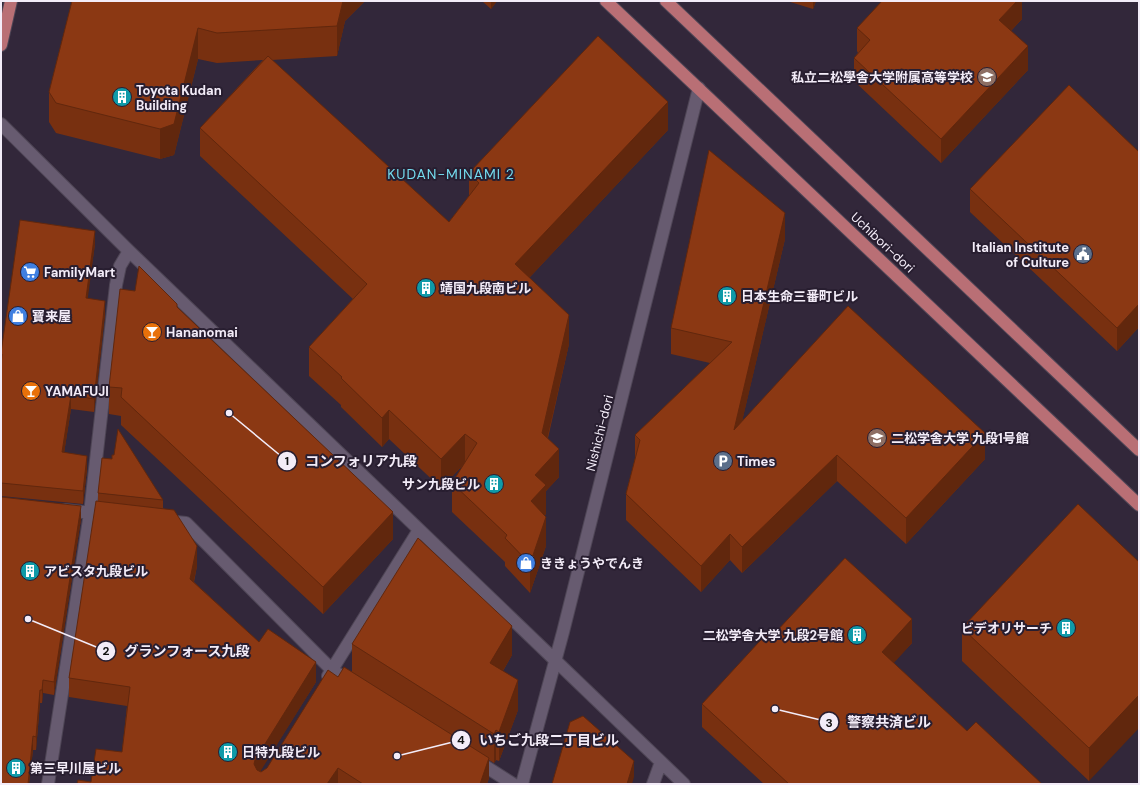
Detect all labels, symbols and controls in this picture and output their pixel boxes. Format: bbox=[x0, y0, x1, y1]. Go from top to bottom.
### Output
school or university icon: 私立二松學舎大学附属高等学校 bbox=[976, 66, 998, 88]
place label: 私立二松學舎大学附属高等学校 bbox=[791, 69, 973, 86]
place label: Toyota Kudan Building bbox=[136, 82, 222, 114]
building icon: Toyota Kudan Building bbox=[111, 86, 133, 108]
district label: KUDAN-MINAMI 2 bbox=[387, 165, 515, 183]
street label: Uchibori-dori bbox=[847, 208, 918, 276]
place label: Italian Institute of Culture bbox=[972, 239, 1069, 271]
public building icon: Italian Institute of Culture bbox=[1072, 243, 1094, 265]
supermarket icon: FamilyMart bbox=[19, 261, 41, 283]
place label: FamilyMart bbox=[44, 264, 115, 281]
building icon: 靖国九段南ビル bbox=[415, 277, 437, 299]
place label: 靖国九段南ビル bbox=[440, 280, 531, 297]
building icon: 日本生命三番町ビル bbox=[716, 285, 738, 307]
place label: 日本生命三番町ビル bbox=[741, 288, 858, 305]
shop icon: 寶来屋 bbox=[7, 305, 29, 327]
place label: 寶来屋 bbox=[32, 308, 71, 325]
bar icon: Hananomai bbox=[141, 321, 163, 343]
place label: Hananomai bbox=[166, 324, 238, 341]
bar icon: YAMAFUJI bbox=[20, 380, 42, 402]
place label: YAMAFUJI bbox=[45, 383, 109, 400]
street label: Nishichi-dori bbox=[582, 393, 617, 473]
school or university icon: 二松学舎大学 九段1号館 bbox=[866, 427, 888, 449]
place label: 二松学舎大学 九段1号館 bbox=[891, 430, 1029, 447]
callout: コンフォリア九段 bbox=[277, 448, 425, 474]
parking icon: Times bbox=[712, 450, 734, 472]
text: コンフォリア九段 bbox=[305, 452, 417, 470]
text: 1 bbox=[285, 453, 289, 469]
place label: Times bbox=[737, 453, 775, 470]
building icon: サン九段ビル bbox=[483, 473, 505, 495]
place label: サン九段ビル bbox=[402, 476, 480, 493]
shop icon: ききょうやでんき bbox=[515, 552, 537, 574]
place label: ききょうやでんき bbox=[540, 555, 644, 572]
building icon: アビスタ九段ビル bbox=[19, 560, 41, 582]
place label: アビスタ九段ビル bbox=[44, 563, 148, 580]
building icon: ビデオリサーチ bbox=[1055, 617, 1077, 639]
place label: ビデオリサーチ bbox=[961, 620, 1052, 637]
building icon: 二松学舎大学 九段2号館 bbox=[846, 624, 868, 646]
place label: 二松学舎大学 九段2号館 bbox=[702, 627, 843, 644]
callout: グランフォース九段 bbox=[96, 638, 258, 664]
text: グランフォース九段 bbox=[125, 642, 249, 660]
text: 2 bbox=[103, 643, 110, 659]
callout: 警察共済ビル bbox=[819, 709, 939, 735]
text: 警察共済ビル bbox=[847, 713, 931, 731]
text: 3 bbox=[825, 715, 833, 731]
callout: いちご九段二丁目ビル bbox=[451, 727, 627, 753]
text: いちご九段二丁目ビル bbox=[479, 731, 619, 749]
text: 4 bbox=[457, 732, 465, 748]
building icon: 日特九段ビル bbox=[217, 741, 239, 763]
place label: 日特九段ビル bbox=[242, 744, 320, 761]
building icon: 第三早川屋ビル bbox=[5, 757, 27, 779]
place label: 第三早川屋ビル bbox=[30, 760, 121, 777]

